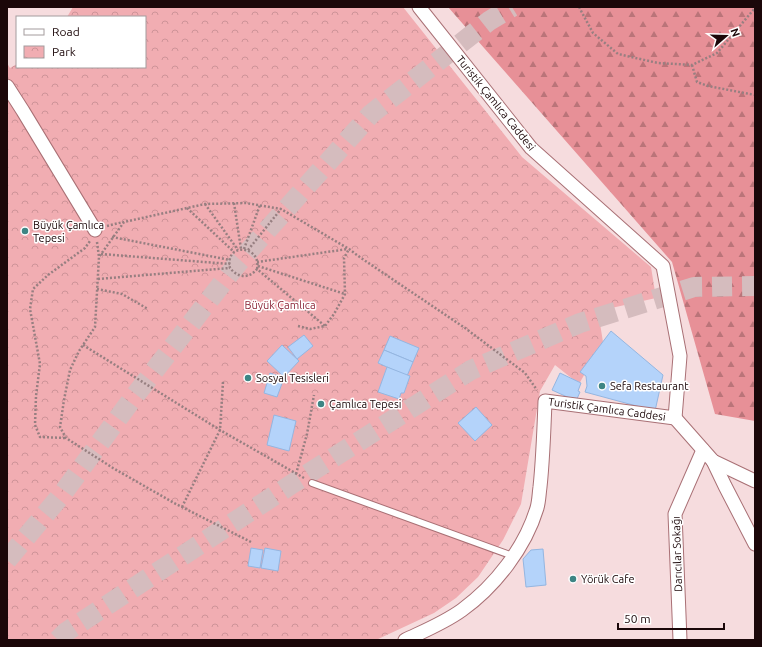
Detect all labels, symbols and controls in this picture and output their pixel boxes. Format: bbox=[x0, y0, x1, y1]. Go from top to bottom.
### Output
legend bbox=[16, 16, 146, 68]
north arrow bbox=[706, 16, 746, 56]
text: Road bbox=[52, 25, 80, 38]
text: N bbox=[728, 27, 742, 38]
text: Park bbox=[52, 45, 76, 58]
street label: Turistik Çamlıca Caddesi bbox=[454, 53, 538, 153]
place label: Büyük Çamlıca Tepesi bbox=[33, 219, 104, 244]
marker: Büyük Çamlıca Tepesi bbox=[20, 226, 30, 236]
park label: Büyük Çamlıca bbox=[244, 299, 316, 311]
place label: Sosyal Tesisleri bbox=[256, 372, 329, 384]
marker: Sosyal Tesisleri bbox=[243, 373, 253, 383]
place label: Sefa Restaurant bbox=[610, 380, 689, 392]
marker: Sefa Restaurant bbox=[597, 381, 607, 391]
street label: Turistik Çamlıca Caddesi bbox=[547, 395, 666, 423]
place label: Çamlıca Tepesi bbox=[329, 398, 401, 410]
marker: Çamlıca Tepesi bbox=[316, 399, 326, 409]
street label: Darıcılar Sokağı bbox=[670, 516, 684, 592]
place label: Yörük Cafe bbox=[581, 573, 635, 585]
marker: Yörük Cafe bbox=[568, 574, 578, 584]
scale bar bbox=[618, 605, 724, 631]
text: 50 m bbox=[624, 612, 651, 625]

